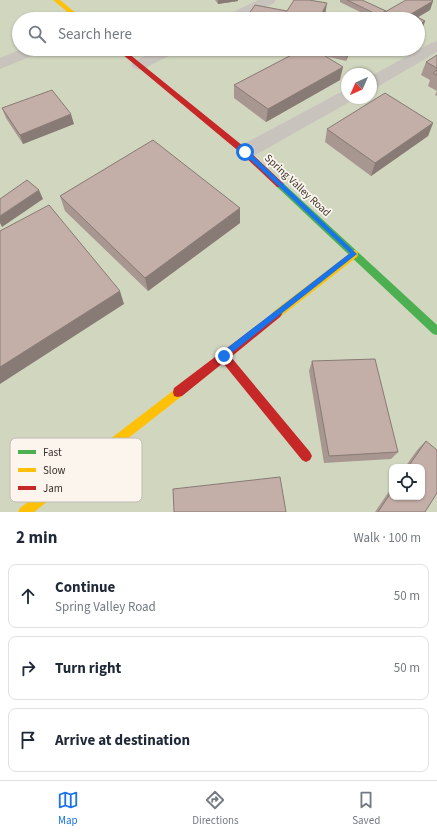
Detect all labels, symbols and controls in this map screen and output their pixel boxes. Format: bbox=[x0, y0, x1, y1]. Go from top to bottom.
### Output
search box bbox=[12, 12, 425, 56]
icon: search bbox=[26, 23, 48, 45]
text: Search here bbox=[58, 24, 132, 45]
north arrow bbox=[341, 68, 377, 104]
route start bbox=[236, 143, 254, 161]
street label: Spring Valley Road bbox=[261, 151, 334, 220]
route end bbox=[215, 347, 233, 365]
legend bbox=[10, 438, 142, 502]
text: Fast bbox=[43, 445, 62, 460]
text: Slow bbox=[43, 463, 66, 478]
map controls bbox=[389, 464, 425, 500]
button: locate bbox=[389, 464, 425, 500]
text: Jam bbox=[43, 481, 63, 496]
text: 2 min bbox=[16, 526, 57, 550]
text: Walk · 100 m bbox=[353, 529, 421, 547]
text: Continue bbox=[55, 577, 115, 598]
icon: ahead bbox=[17, 585, 39, 607]
text: 50 m bbox=[394, 587, 420, 605]
text: Spring Valley Road bbox=[55, 598, 156, 616]
icon: right bbox=[17, 657, 39, 679]
text: Turn right bbox=[55, 658, 121, 679]
text: 50 m bbox=[394, 659, 420, 677]
icon: arrive bbox=[17, 729, 39, 751]
text: Arrive at destination bbox=[55, 730, 190, 751]
tab: Map bbox=[57, 789, 79, 828]
tab: Directions bbox=[192, 789, 239, 828]
tab: Saved bbox=[352, 789, 380, 828]

